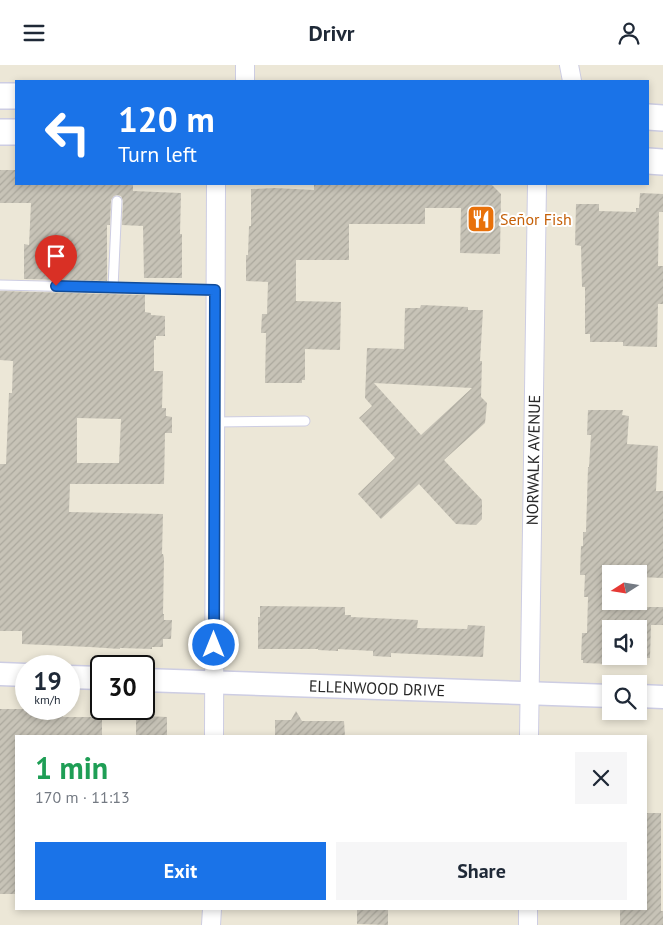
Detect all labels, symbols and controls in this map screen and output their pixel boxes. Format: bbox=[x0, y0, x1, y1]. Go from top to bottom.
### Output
icon: menu bbox=[20, 19, 48, 47]
text: Drivr bbox=[308, 19, 355, 47]
icon: person bbox=[615, 19, 643, 47]
text: 120 m bbox=[118, 96, 215, 142]
icon: left bbox=[35, 100, 100, 165]
text: Turn left bbox=[118, 140, 197, 168]
restaurant icon: Señor Fish bbox=[466, 204, 496, 234]
place label: Señor Fish bbox=[500, 209, 572, 229]
pin bbox=[35, 235, 77, 286]
icon: arrive bbox=[42, 242, 70, 270]
street label: NORWALK AVENUE bbox=[522, 395, 544, 525]
north arrow bbox=[602, 565, 648, 610]
map controls bbox=[602, 565, 647, 720]
position arrow bbox=[187, 618, 239, 670]
button: sound bbox=[602, 620, 647, 665]
speed limit sign: 30 bbox=[90, 655, 155, 720]
text: 19 bbox=[33, 665, 62, 697]
button: search bbox=[602, 675, 647, 720]
street label: ELLENWOOD DRIVE bbox=[309, 676, 445, 700]
text: km/h bbox=[34, 692, 61, 707]
text: 1 min bbox=[35, 748, 108, 787]
button: close bbox=[575, 752, 627, 804]
text: 170 m · 11:13 bbox=[35, 787, 130, 807]
button: Exit bbox=[35, 842, 326, 900]
button: Share bbox=[336, 842, 627, 900]

